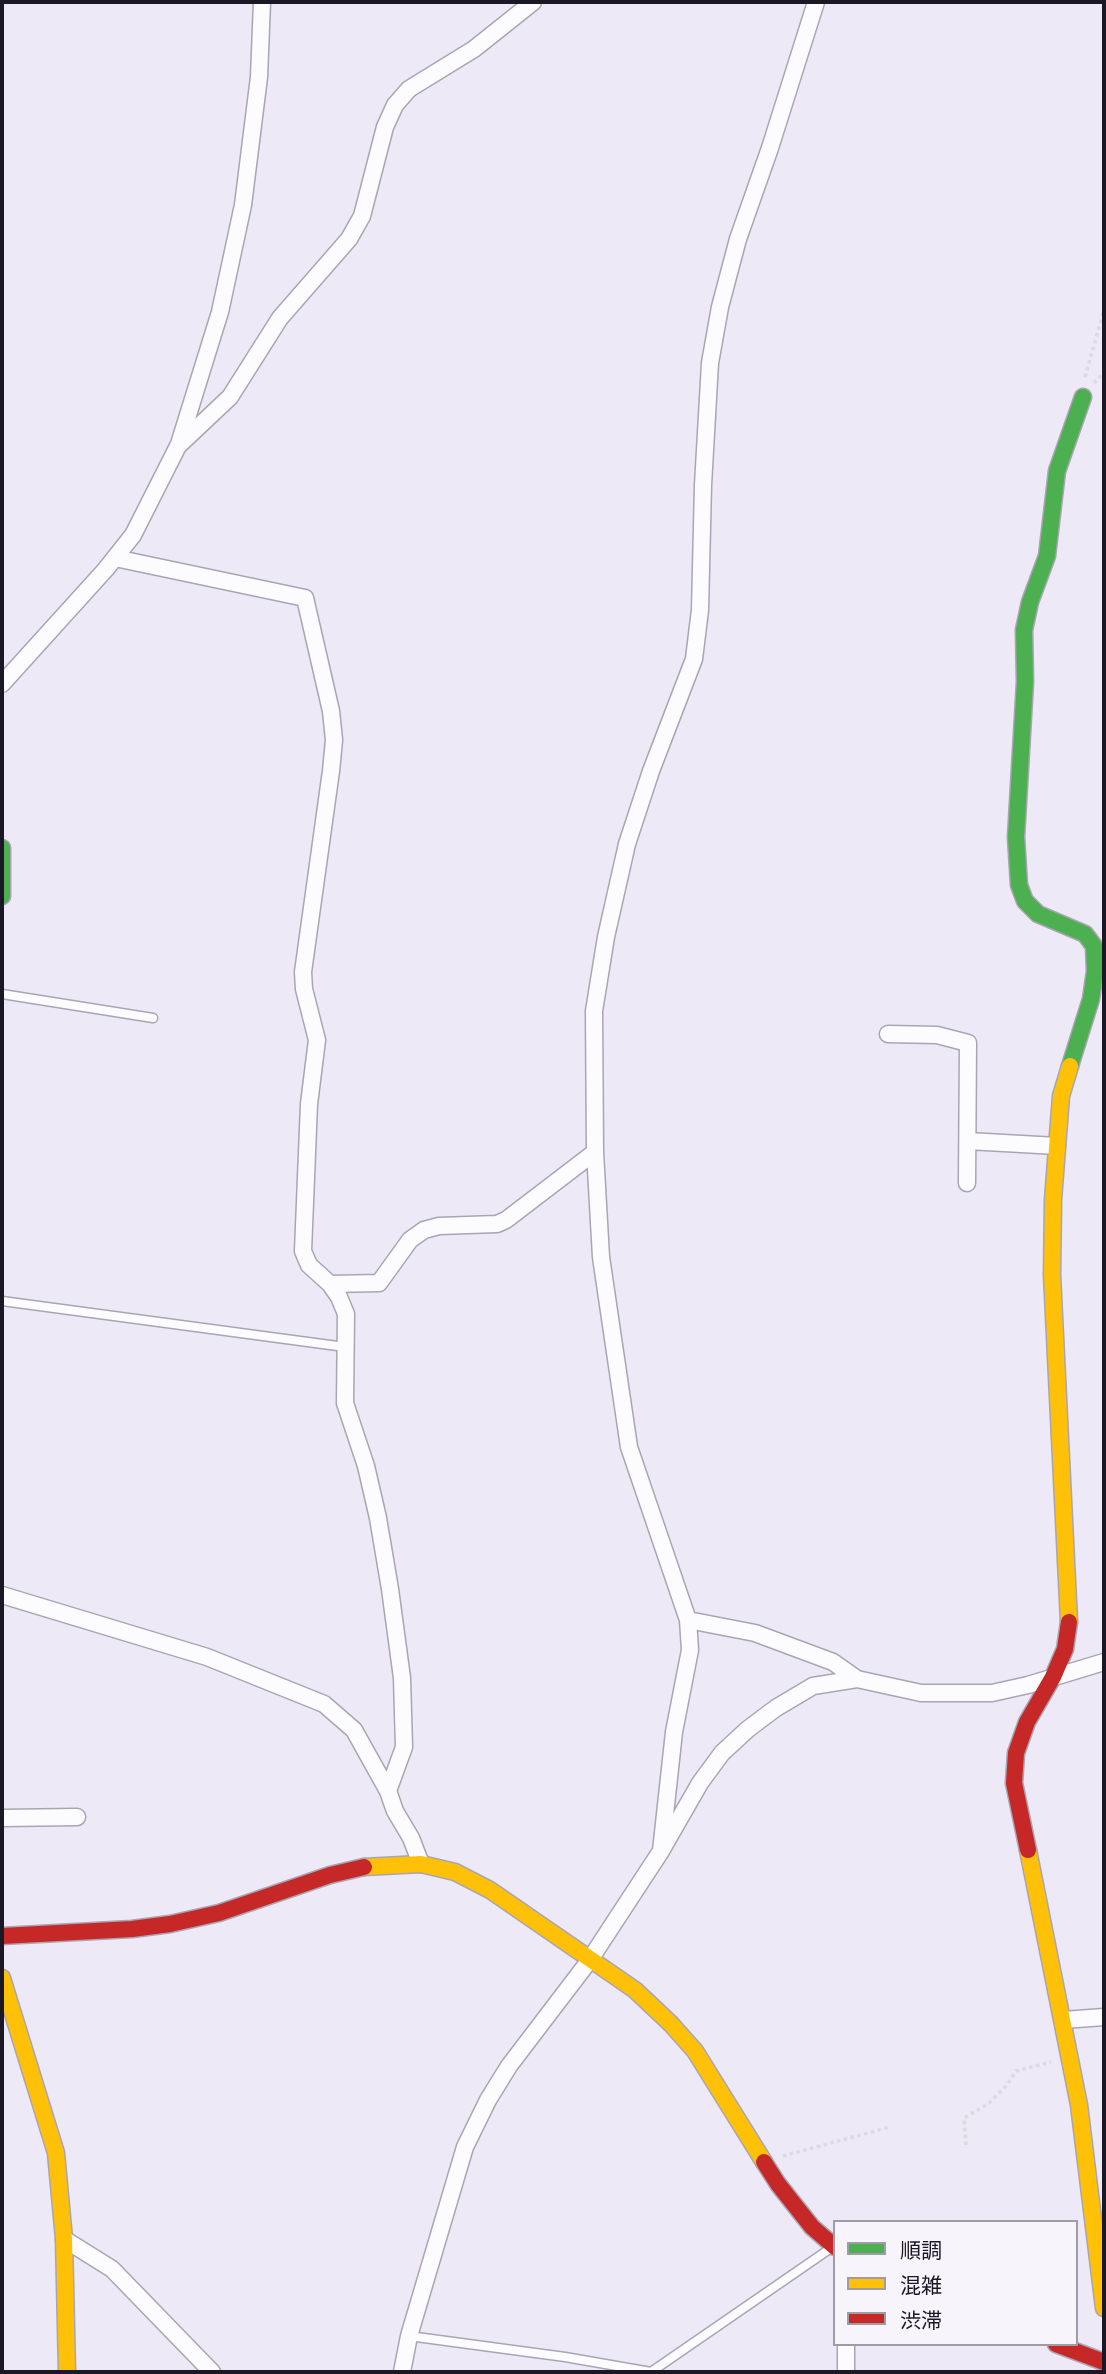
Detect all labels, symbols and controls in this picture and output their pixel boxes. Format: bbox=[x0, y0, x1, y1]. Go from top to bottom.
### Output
legend bbox=[833, 2220, 1078, 2346]
text: 順調 bbox=[900, 2239, 942, 2263]
text: 混雑 bbox=[900, 2274, 942, 2298]
text: 渋滞 bbox=[900, 2309, 942, 2333]

